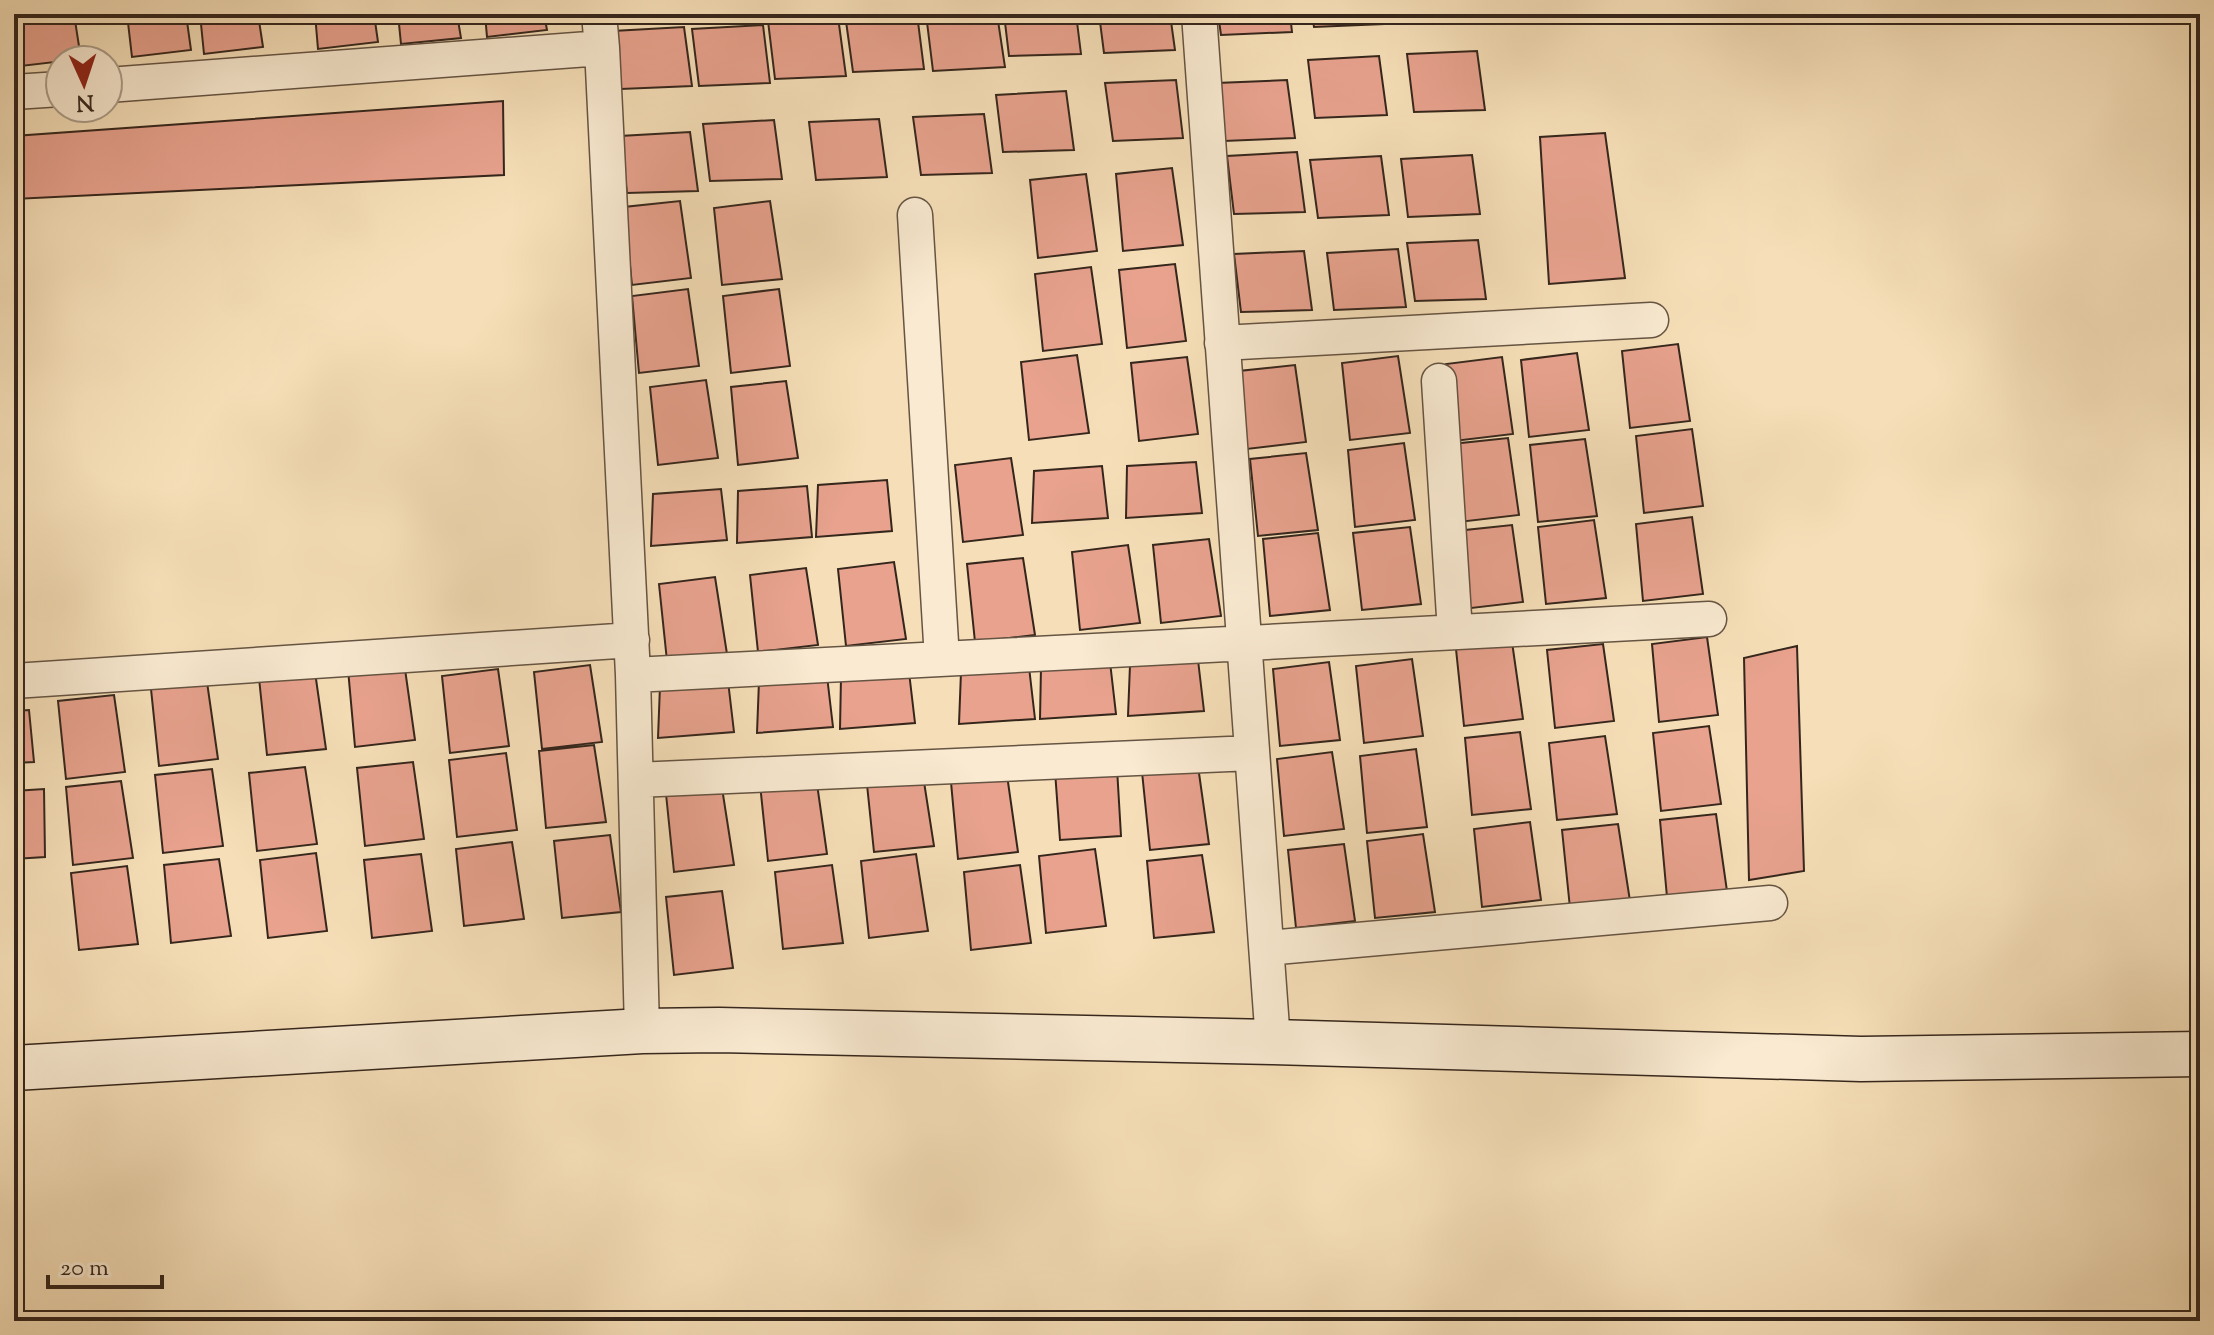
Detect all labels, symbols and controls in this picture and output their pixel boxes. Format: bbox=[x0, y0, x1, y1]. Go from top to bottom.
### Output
north arrow bbox=[44, 44, 124, 124]
text: N bbox=[75, 85, 94, 117]
scale bar bbox=[48, 1239, 162, 1289]
text: 20 m bbox=[60, 1252, 109, 1286]

